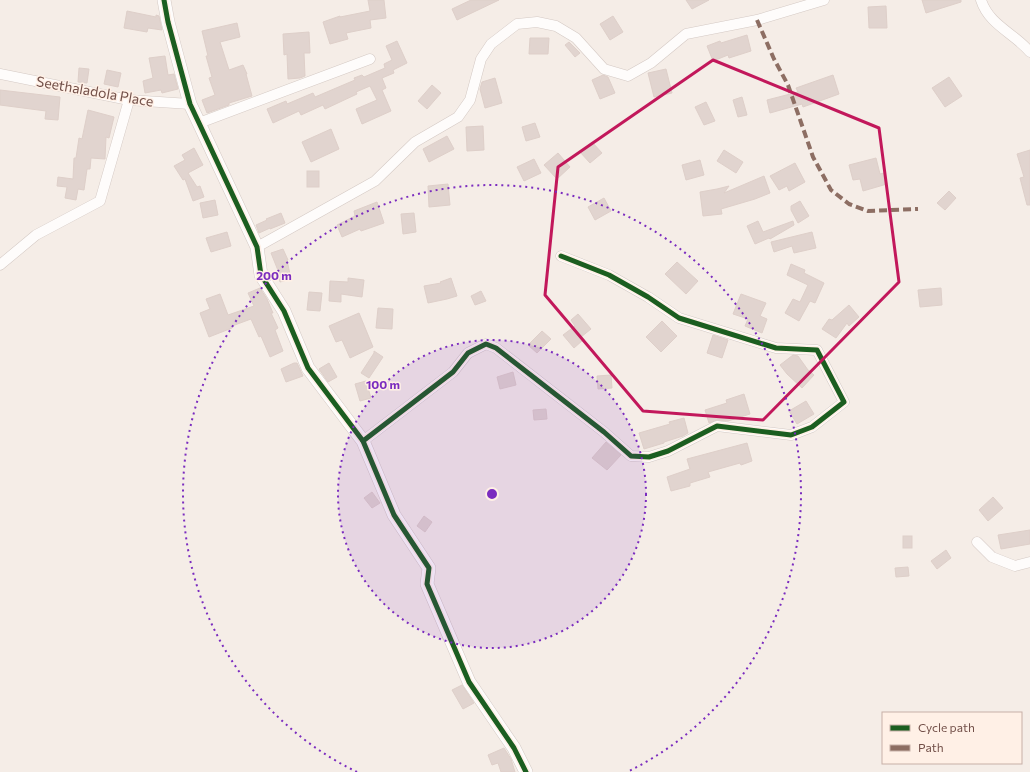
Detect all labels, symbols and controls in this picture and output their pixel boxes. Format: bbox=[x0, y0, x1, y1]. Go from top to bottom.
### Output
street label: Seethaladola Place bbox=[35, 72, 155, 110]
text: 200 m bbox=[256, 268, 292, 282]
text: 100 m bbox=[366, 377, 400, 391]
centre of rings bbox=[485, 487, 499, 501]
legend bbox=[882, 712, 1022, 764]
text: Cycle path bbox=[918, 720, 975, 734]
text: Path bbox=[918, 740, 944, 754]

